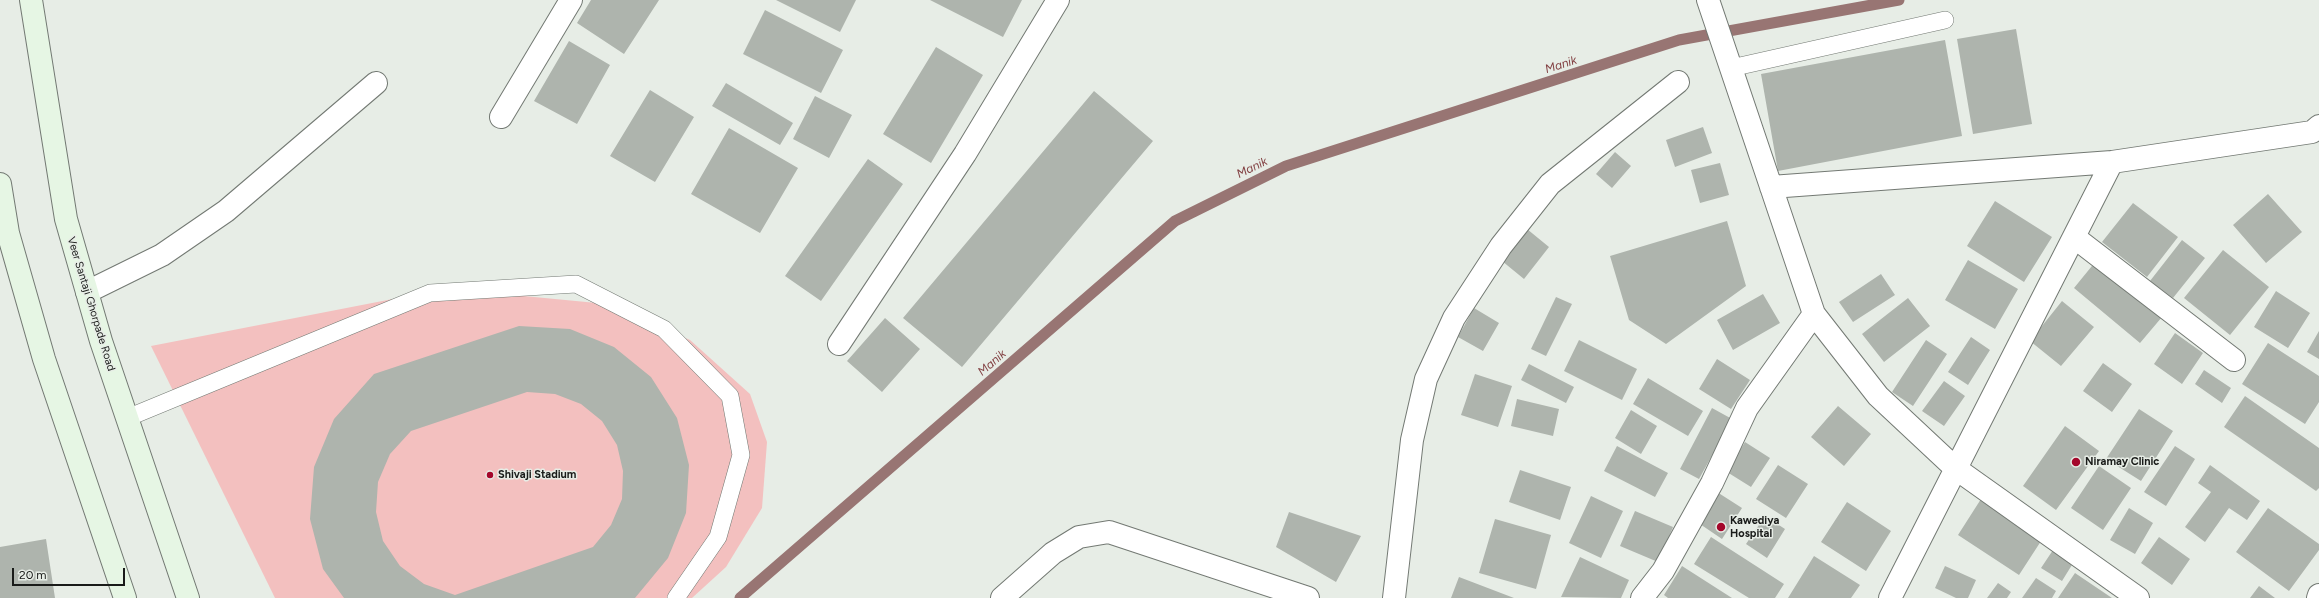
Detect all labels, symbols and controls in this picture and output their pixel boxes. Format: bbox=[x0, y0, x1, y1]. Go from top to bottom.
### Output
water label: Manik bbox=[1543, 53, 1579, 77]
water label: Manik bbox=[1234, 154, 1270, 182]
street label: Veer Santaji Ghorpade Road bbox=[64, 235, 118, 373]
water label: Manik bbox=[975, 347, 1009, 379]
place label: Niramay Clinic bbox=[2085, 455, 2159, 469]
marker: Niramay Clinic bbox=[2070, 456, 2082, 468]
place label: Shivaji Stadium bbox=[498, 468, 576, 482]
marker: Shivaji Stadium bbox=[485, 470, 495, 480]
place label: Kawediya Hospital bbox=[1730, 514, 1779, 540]
marker: Kawediya Hospital bbox=[1715, 521, 1727, 533]
scale bar bbox=[14, 560, 127, 586]
text: 20 m bbox=[19, 568, 47, 582]

